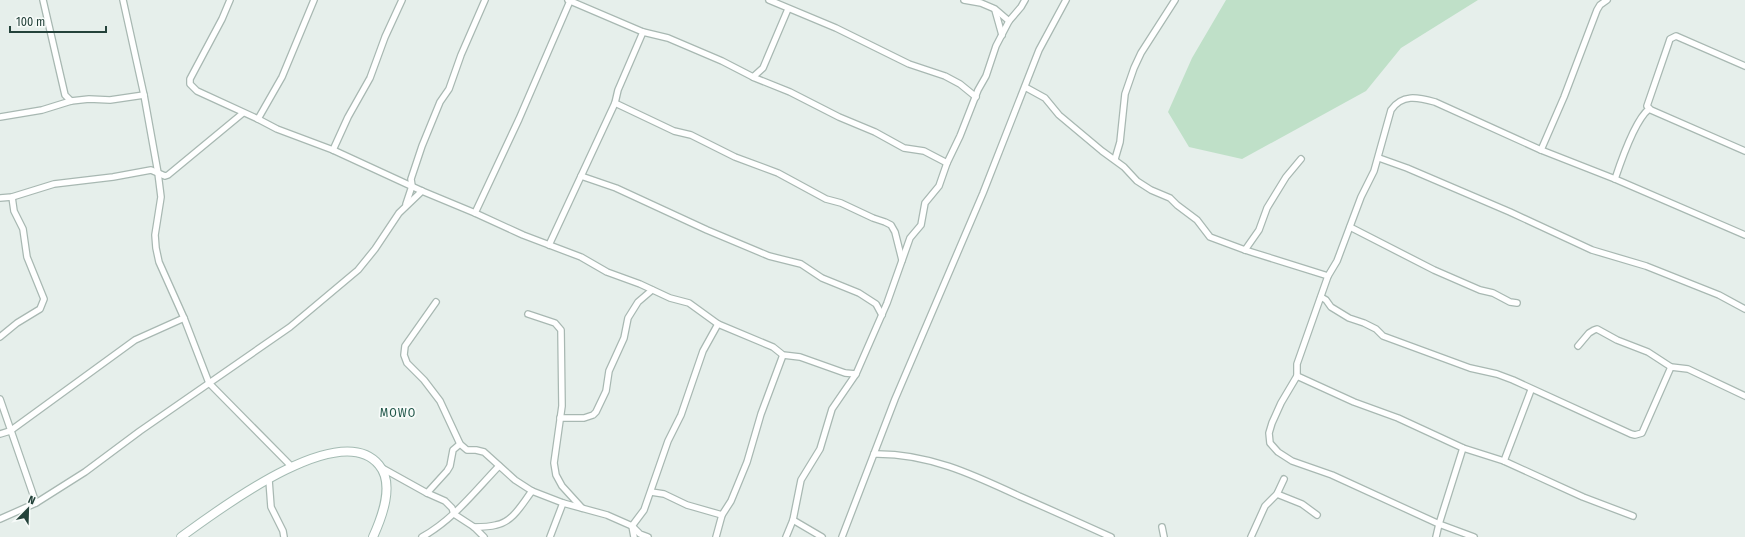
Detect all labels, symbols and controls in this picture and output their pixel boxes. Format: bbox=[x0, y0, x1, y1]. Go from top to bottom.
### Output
scale bar bbox=[10, 8, 106, 34]
text: 100 m bbox=[16, 15, 45, 29]
district label: MOWO bbox=[380, 406, 416, 420]
north arrow bbox=[8, 489, 48, 529]
text: N bbox=[26, 493, 37, 508]

